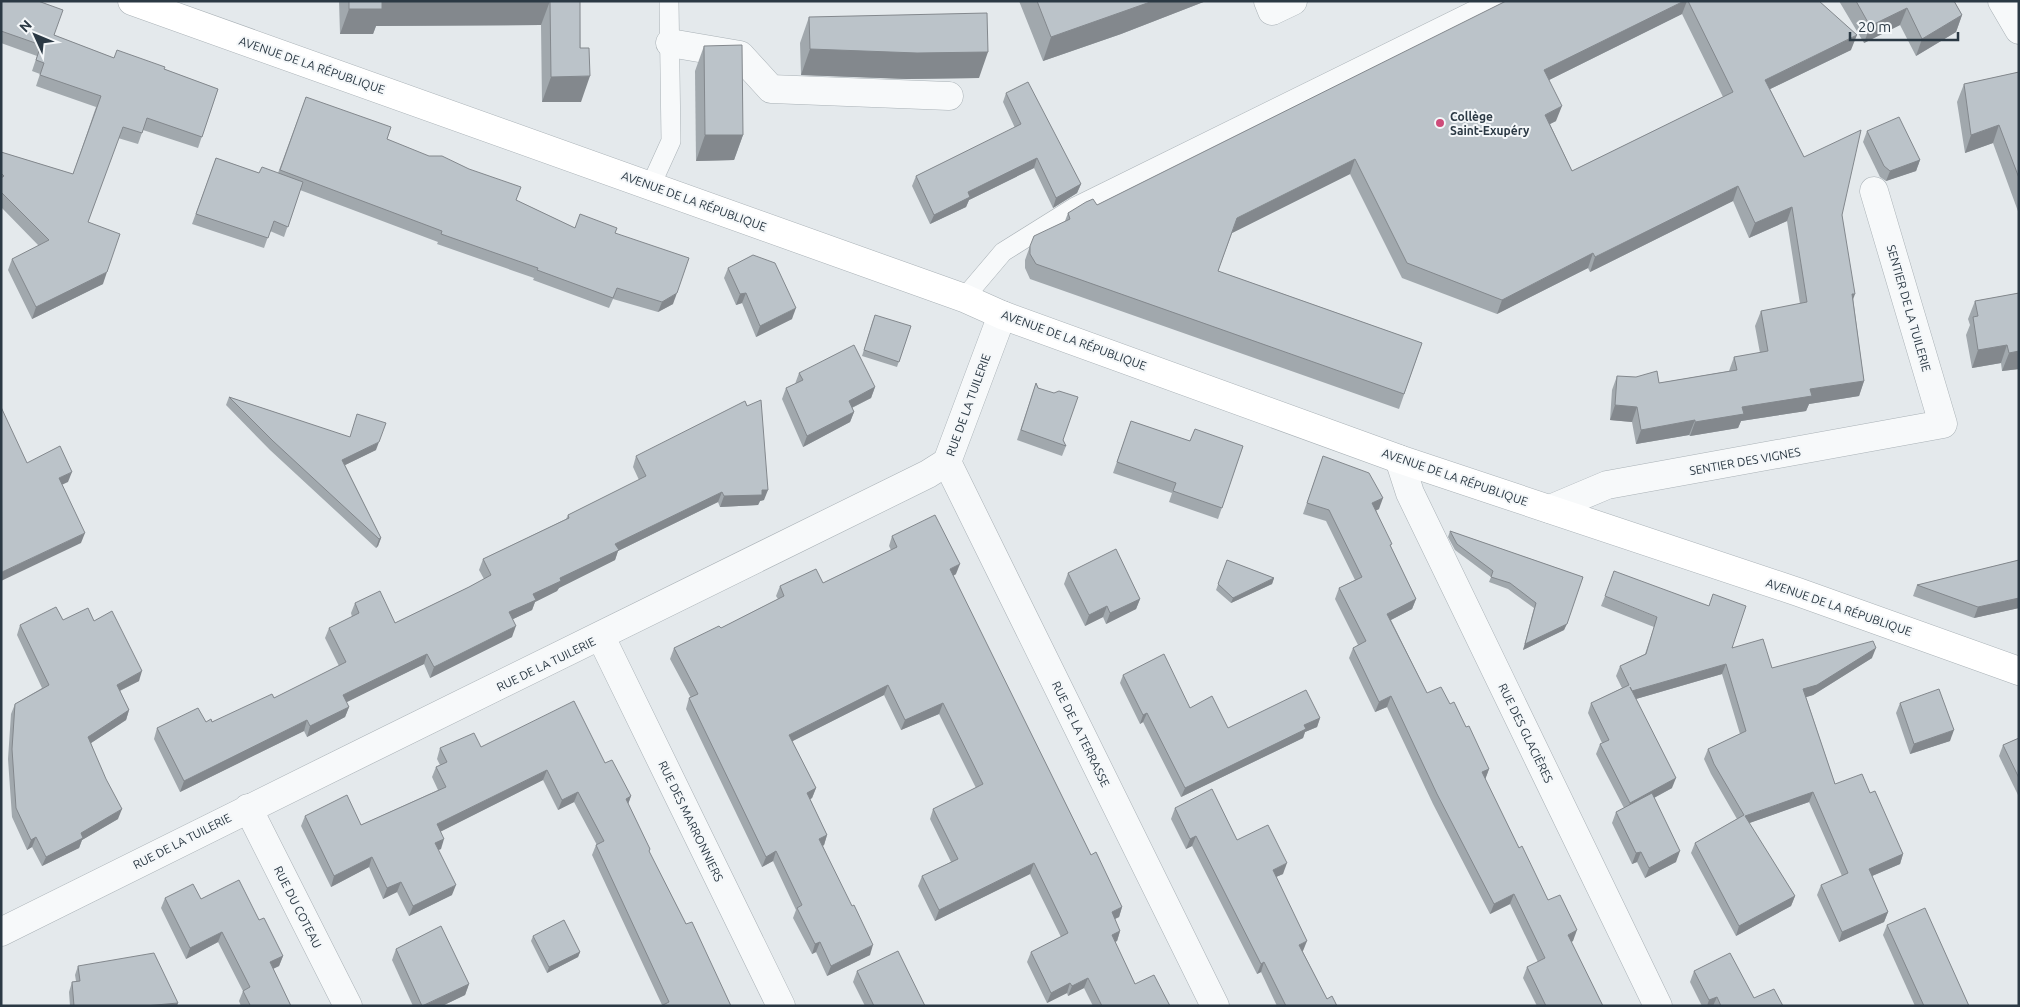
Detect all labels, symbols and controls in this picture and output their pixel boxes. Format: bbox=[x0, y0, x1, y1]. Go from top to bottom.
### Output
north arrow bbox=[10, 10, 60, 60]
scale bar bbox=[1850, 10, 1958, 42]
text: N bbox=[16, 17, 35, 35]
text: 20 m bbox=[1858, 18, 1891, 35]
street label: AVENUE DE LA RÉPUBLIQUE bbox=[237, 34, 387, 96]
place label: Collège Saint-Exupéry bbox=[1450, 110, 1530, 137]
marker: Collège Saint-Exupéry bbox=[1434, 117, 1446, 129]
street label: AVENUE DE LA RÉPUBLIQUE bbox=[620, 169, 769, 233]
street label: SENTIER DE LA TUILERIE bbox=[1885, 243, 1933, 373]
street label: AVENUE DE LA RÉPUBLIQUE bbox=[1000, 308, 1149, 372]
street label: RUE DE LA TUILERIE bbox=[943, 352, 993, 458]
street label: SENTIER DES VIGNES bbox=[1688, 445, 1802, 477]
street label: AVENUE DE LA RÉPUBLIQUE bbox=[1380, 446, 1530, 508]
street label: AVENUE DE LA RÉPUBLIQUE bbox=[1764, 576, 1914, 638]
street label: RUE DE LA TUILERIE bbox=[495, 634, 598, 694]
street label: RUE DE LA TERRASSE bbox=[1050, 679, 1112, 789]
street label: RUE DES GLACIÈRES bbox=[1496, 681, 1556, 785]
street label: RUE DES MARRONNIERS bbox=[656, 759, 726, 883]
street label: RUE DE LA TUILERIE bbox=[131, 811, 233, 871]
street label: RUE DU COTEAU bbox=[272, 864, 324, 950]

